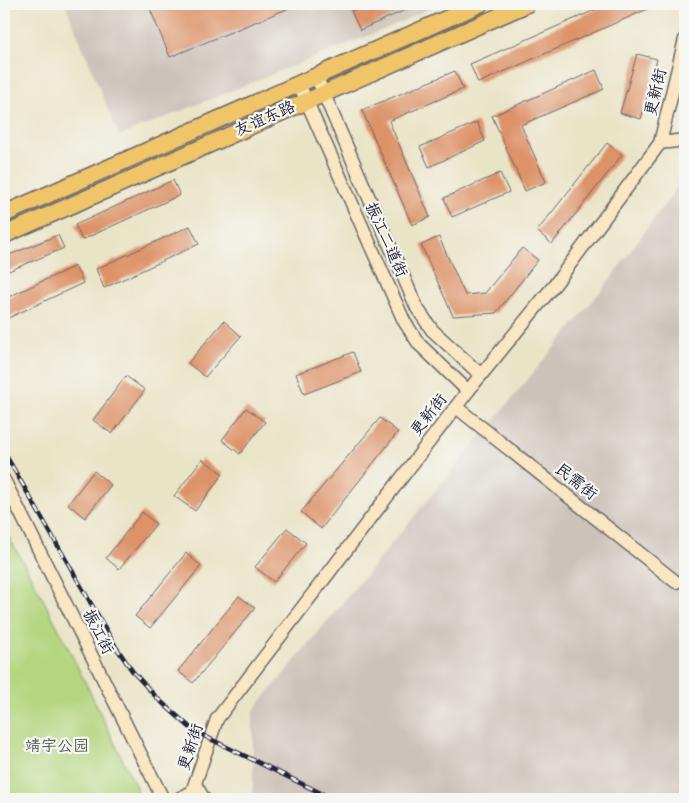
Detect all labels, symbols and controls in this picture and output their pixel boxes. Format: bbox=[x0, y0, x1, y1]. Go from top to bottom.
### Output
street label: 更新街 bbox=[640, 66, 672, 118]
street label: 友谊东路 bbox=[231, 96, 299, 142]
street label: 振江二道街 bbox=[360, 199, 412, 281]
street label: 更新街 bbox=[406, 390, 452, 440]
street label: 民需街 bbox=[551, 459, 601, 505]
street label: 振江街 bbox=[78, 606, 118, 658]
street label: 更新街 bbox=[174, 721, 208, 773]
park label: 靖宇公园 bbox=[25, 736, 89, 757]

